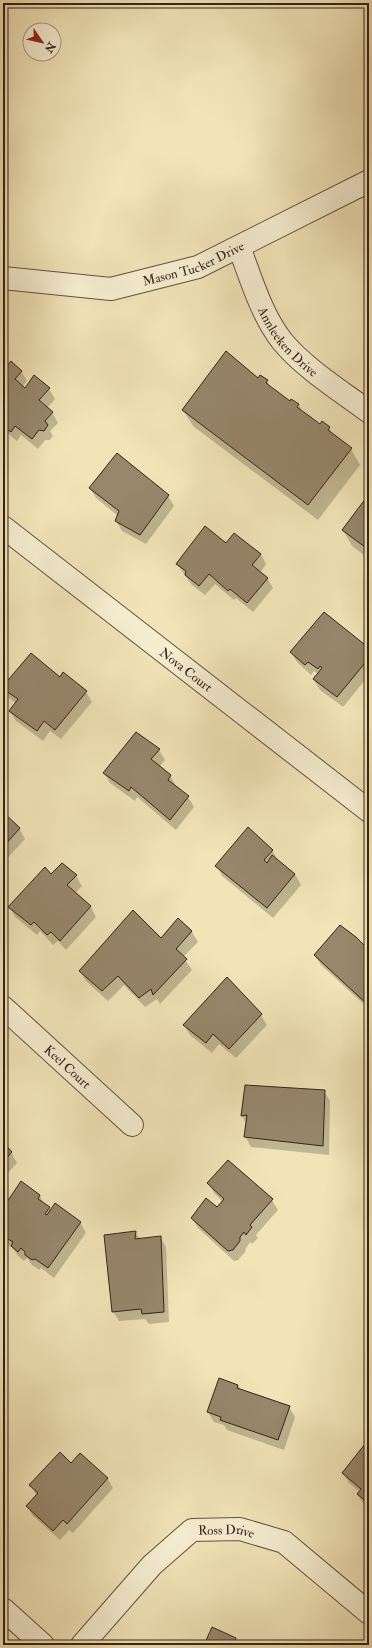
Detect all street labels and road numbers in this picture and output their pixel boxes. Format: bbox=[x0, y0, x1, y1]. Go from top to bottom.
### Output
street label: Mason Tucker Drive bbox=[141, 238, 247, 290]
street label: Annleeken Drive bbox=[254, 304, 321, 381]
street label: Nova Court bbox=[156, 644, 215, 696]
street label: Keel Court bbox=[41, 1042, 94, 1092]
street label: Ross Drive bbox=[198, 1522, 257, 1542]

